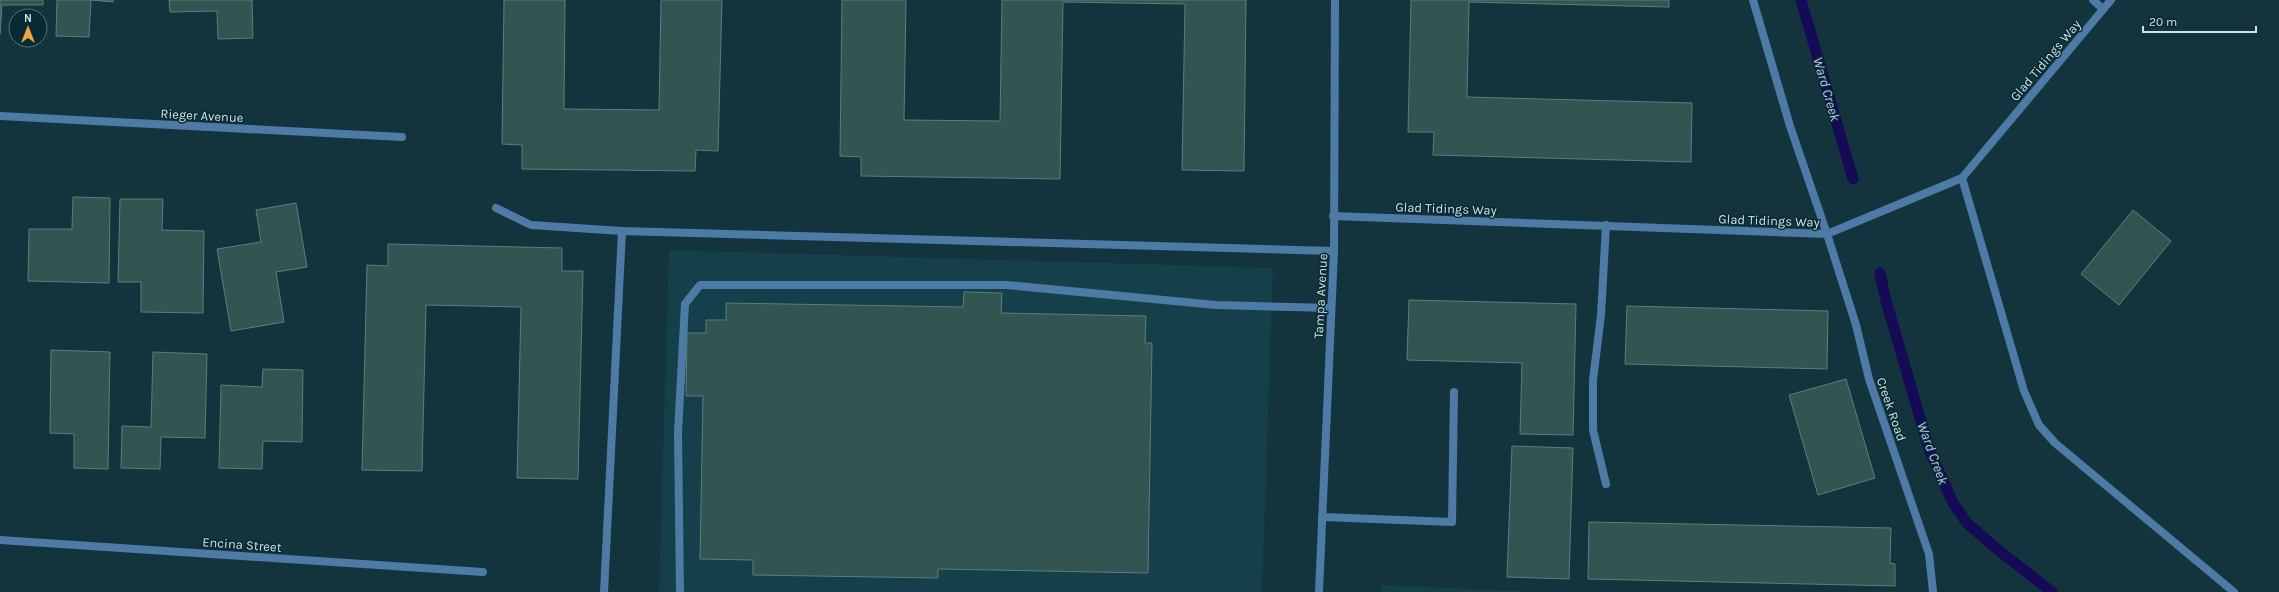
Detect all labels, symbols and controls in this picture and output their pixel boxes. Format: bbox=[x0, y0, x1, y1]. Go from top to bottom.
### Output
north arrow bbox=[8, 8, 48, 48]
scale bar bbox=[2143, 8, 2256, 34]
text: N bbox=[24, 12, 32, 25]
text: 20 m bbox=[2149, 15, 2177, 29]
street label: Glad Tidings Way bbox=[2007, 17, 2084, 104]
water label: Ward Creek bbox=[1809, 55, 1844, 124]
street label: Rieger Avenue bbox=[160, 106, 244, 125]
street label: Glad Tidings Way bbox=[1395, 199, 1497, 218]
street label: Glad Tidings Way bbox=[1718, 211, 1820, 230]
street label: Tampa Avenue bbox=[1311, 253, 1330, 339]
street label: Creek Road bbox=[1874, 375, 1909, 443]
water label: Ward Creek bbox=[1913, 419, 1952, 488]
street label: Encina Street bbox=[202, 534, 282, 555]

